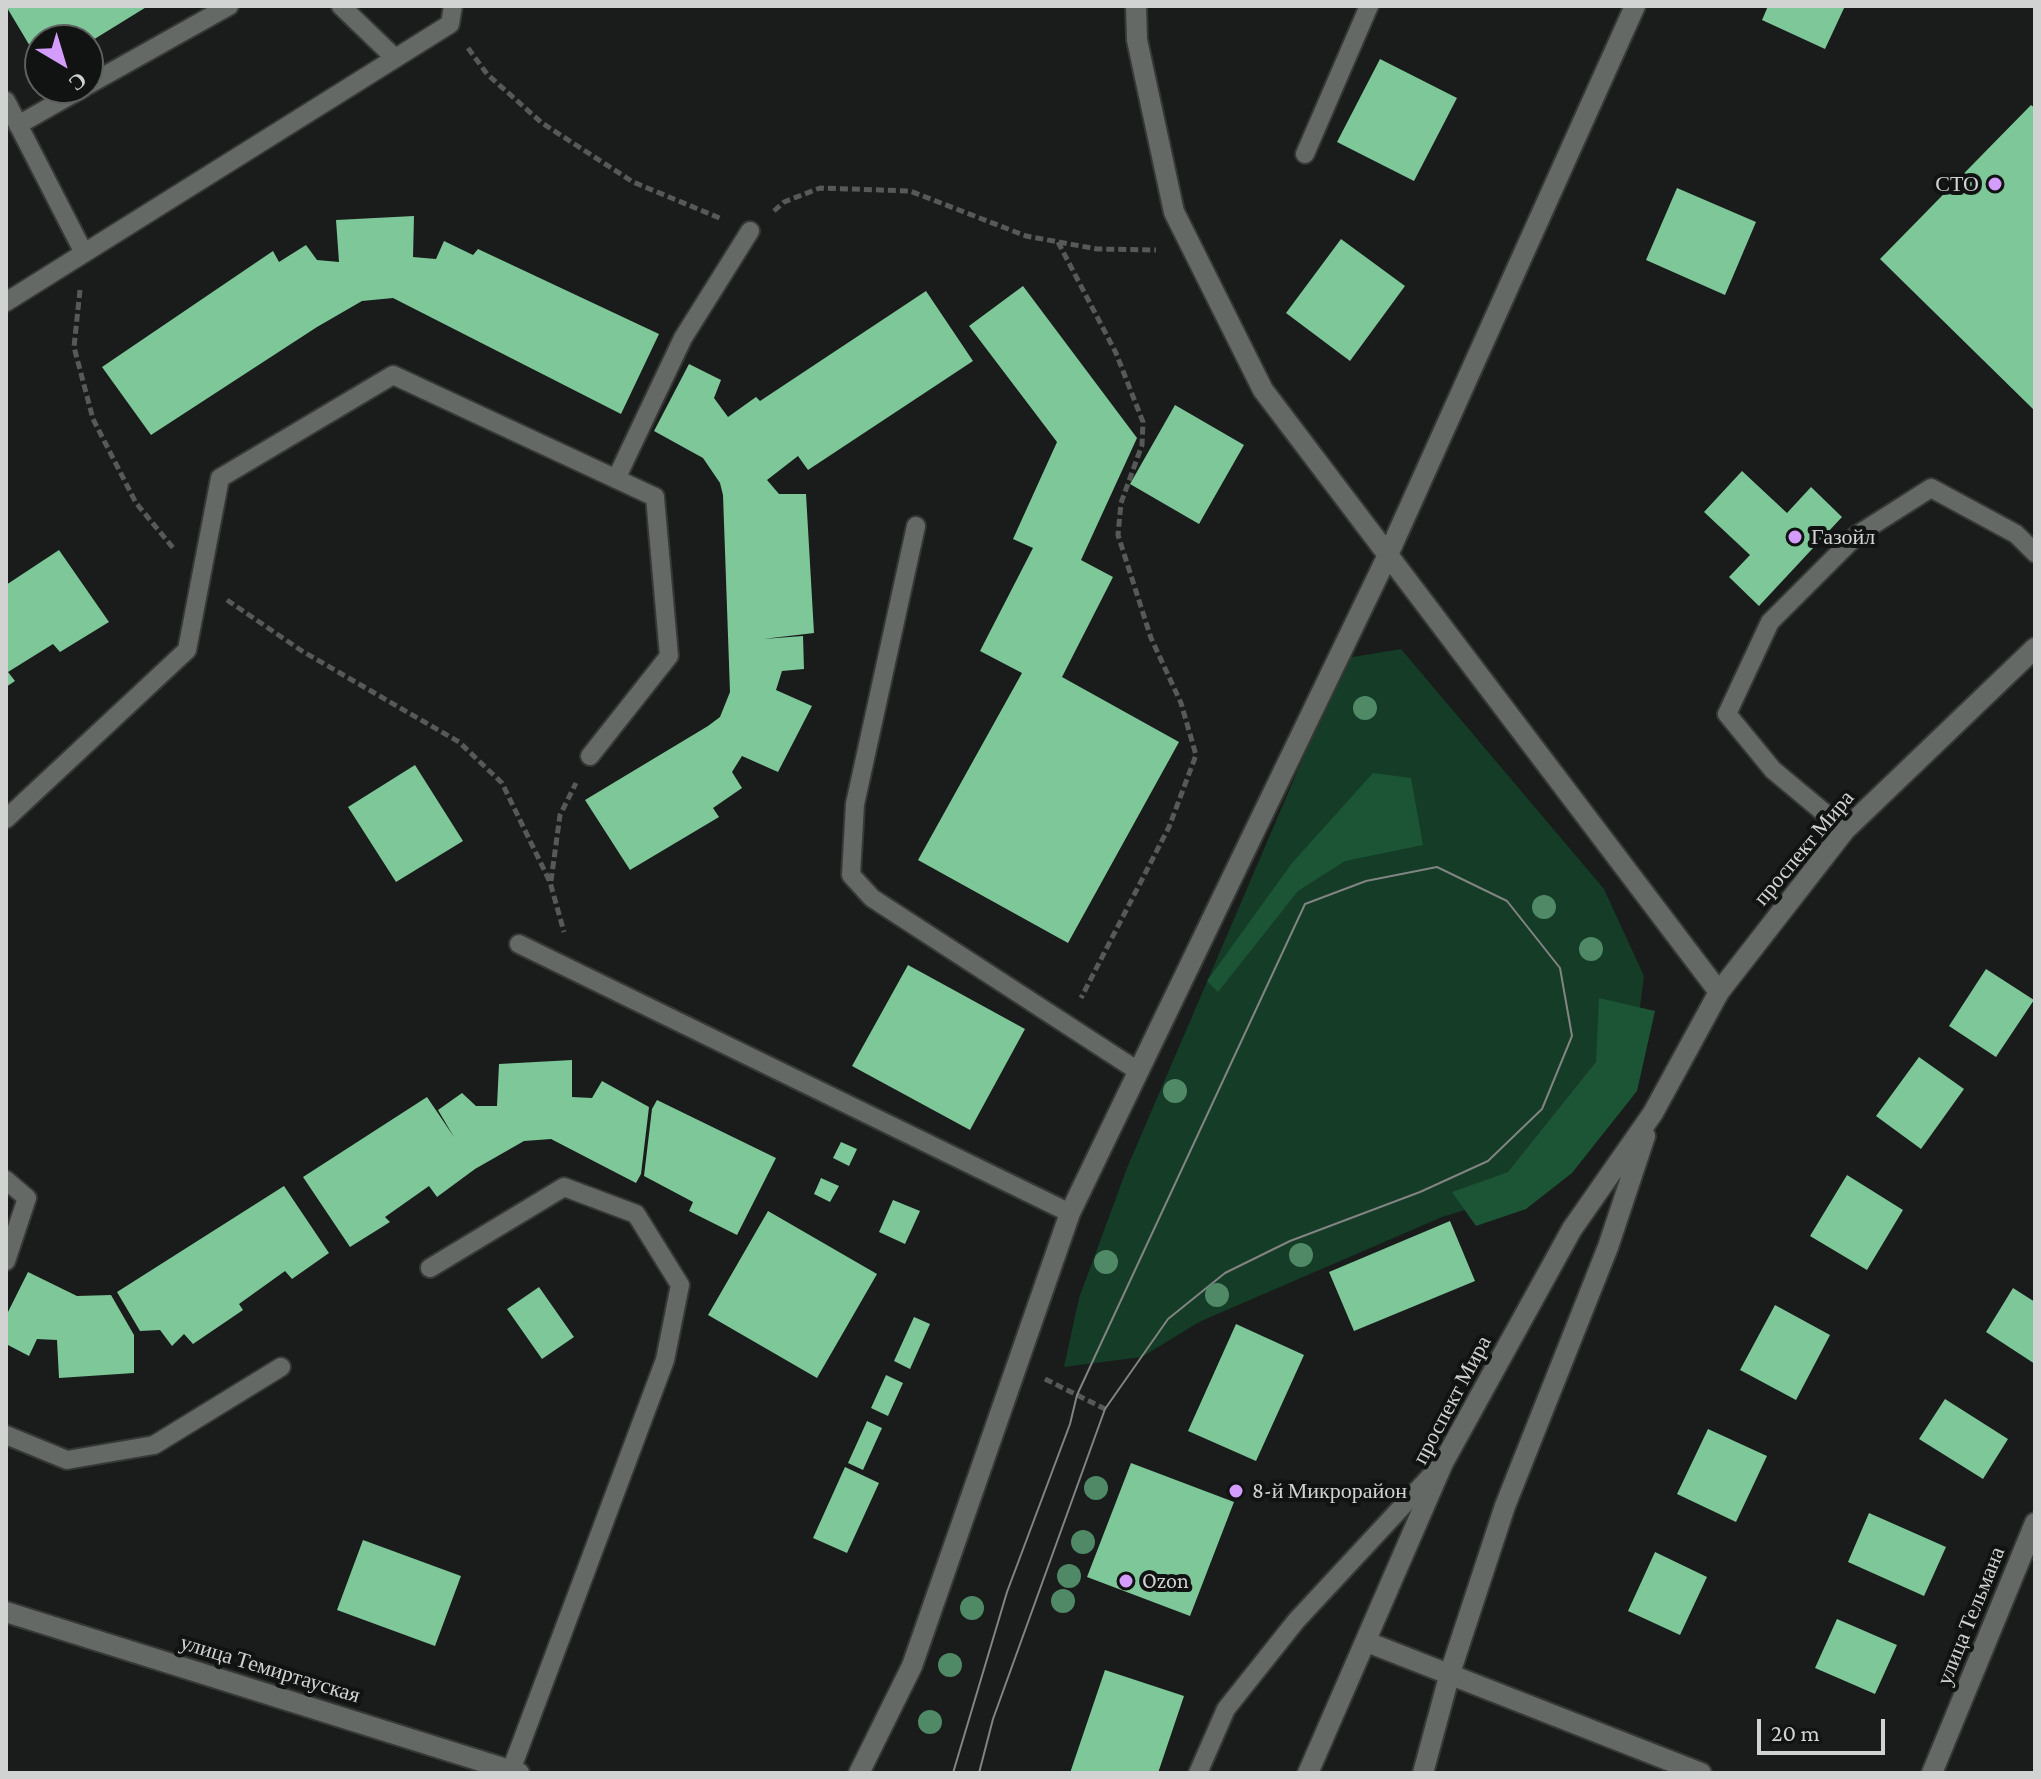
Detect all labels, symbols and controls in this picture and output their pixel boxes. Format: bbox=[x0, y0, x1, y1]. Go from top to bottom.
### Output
north arrow bbox=[24, 24, 104, 104]
text: С bbox=[64, 67, 92, 96]
place label: СТО bbox=[1935, 171, 1979, 197]
marker: СТО bbox=[1986, 175, 2004, 193]
place label: Газойл bbox=[1811, 524, 1875, 550]
marker: Газойл bbox=[1786, 528, 1804, 546]
street label: проспект Мира bbox=[1748, 785, 1860, 911]
street label: проспект Мира bbox=[1407, 1331, 1497, 1469]
place label: 8-й Микрорайон bbox=[1252, 1478, 1407, 1504]
marker: 8-й Микрорайон bbox=[1227, 1482, 1245, 1500]
street label: улица Тельмана bbox=[1931, 1543, 2011, 1689]
place label: Ozon bbox=[1142, 1568, 1189, 1594]
marker: Ozon bbox=[1117, 1572, 1135, 1590]
street label: улица Темиртауская bbox=[177, 1629, 363, 1709]
scale bar bbox=[1761, 1703, 1889, 1753]
text: 20 m bbox=[1771, 1719, 1820, 1746]

